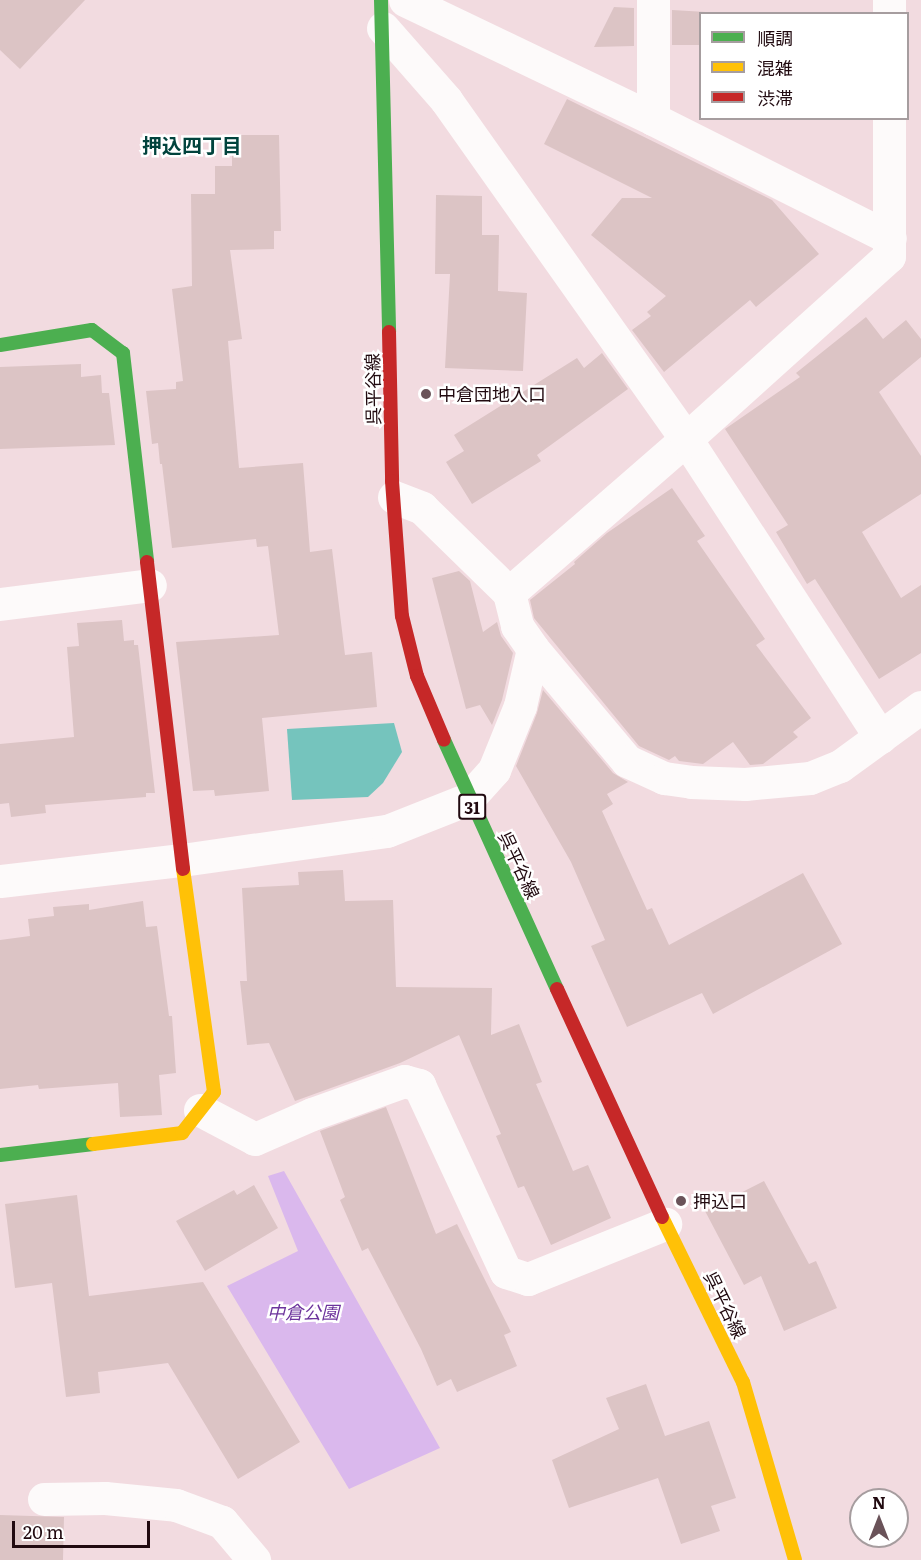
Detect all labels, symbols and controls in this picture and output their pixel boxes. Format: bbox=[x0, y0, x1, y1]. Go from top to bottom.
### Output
legend bbox=[699, 12, 909, 120]
text: 順調 bbox=[757, 24, 793, 51]
text: 混雑 bbox=[757, 54, 793, 81]
text: 渋滞 bbox=[757, 84, 793, 111]
district label: 押込四丁目 bbox=[142, 132, 242, 156]
street label: 呉平谷線 bbox=[362, 353, 384, 425]
place label: 中倉団地入口 bbox=[438, 383, 546, 405]
marker: 中倉団地入口 bbox=[419, 387, 433, 401]
road number: 31 bbox=[457, 794, 487, 820]
street label: 呉平谷線 bbox=[494, 828, 544, 902]
place label: 押込口 bbox=[693, 1190, 747, 1212]
marker: 押込口 bbox=[674, 1194, 688, 1208]
street label: 呉平谷線 bbox=[700, 1268, 750, 1342]
park label: 中倉公園 bbox=[267, 1301, 339, 1323]
north arrow bbox=[849, 1488, 909, 1548]
text: N bbox=[872, 1490, 886, 1514]
scale bar bbox=[15, 1509, 153, 1547]
text: 20 m bbox=[23, 1518, 64, 1545]

